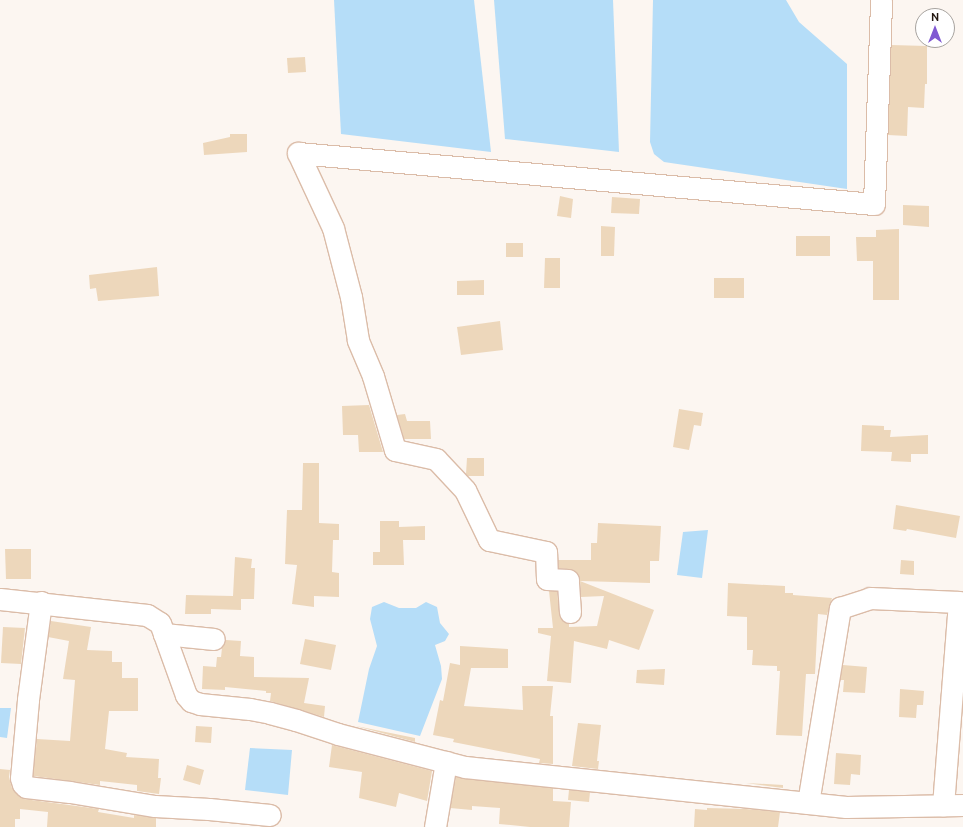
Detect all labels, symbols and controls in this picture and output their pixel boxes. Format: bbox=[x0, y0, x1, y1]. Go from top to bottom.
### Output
north arrow bbox=[915, 8, 955, 48]
text: N bbox=[931, 11, 939, 23]

